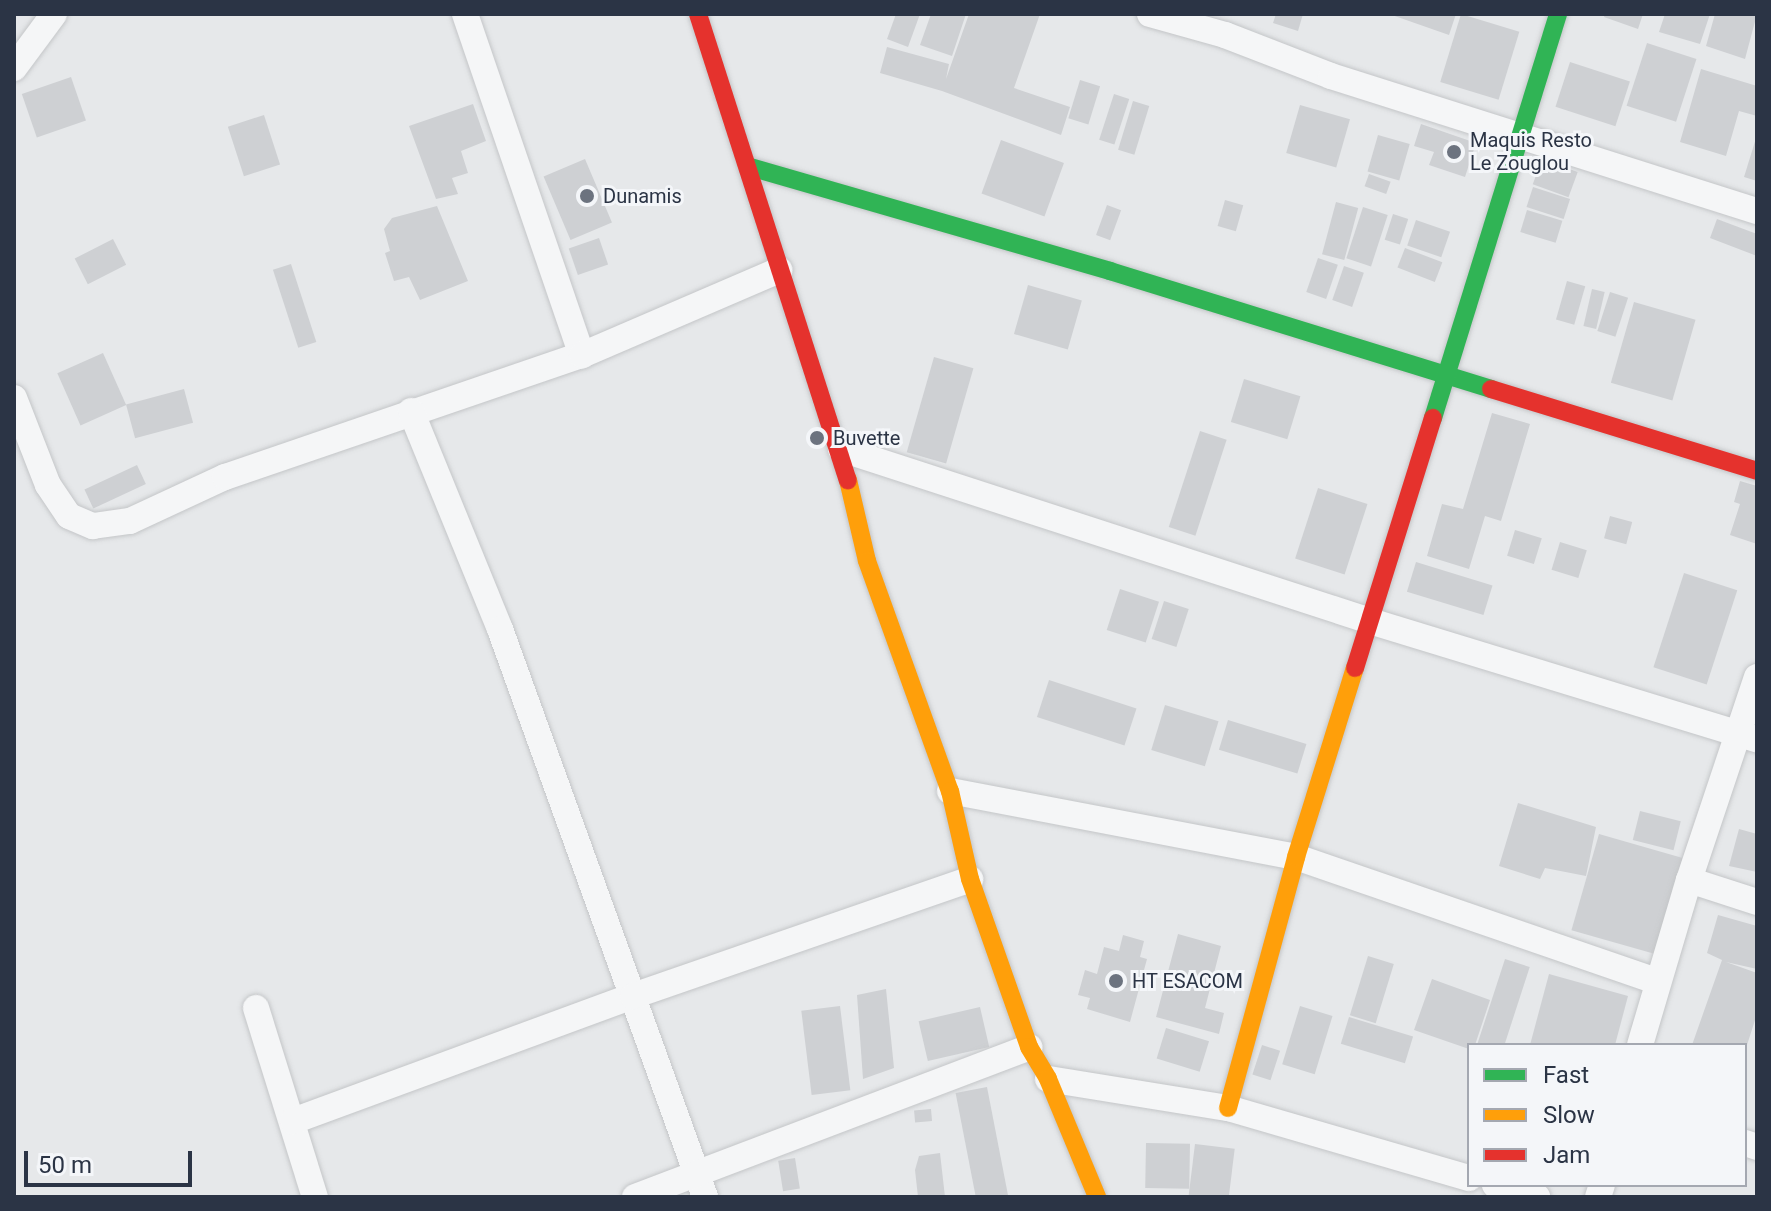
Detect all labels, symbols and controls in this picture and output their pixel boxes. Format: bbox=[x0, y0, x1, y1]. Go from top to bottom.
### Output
place label: Maquis Resto Le Zouglou bbox=[1470, 128, 1592, 175]
marker: Maquis Resto Le Zouglou bbox=[1445, 143, 1463, 161]
place label: Dunamis bbox=[603, 184, 682, 208]
marker: Dunamis bbox=[578, 187, 596, 205]
place label: Buvette bbox=[833, 426, 900, 450]
marker: Buvette bbox=[808, 429, 826, 447]
place label: HT ESACOM bbox=[1132, 969, 1243, 993]
marker: HT ESACOM bbox=[1107, 972, 1125, 990]
legend bbox=[1467, 1043, 1747, 1187]
text: Fast bbox=[1543, 1061, 1589, 1089]
text: Slow bbox=[1543, 1101, 1595, 1129]
scale bar bbox=[28, 1135, 196, 1185]
text: Jam bbox=[1543, 1141, 1590, 1169]
text: 50 m bbox=[38, 1151, 92, 1179]

